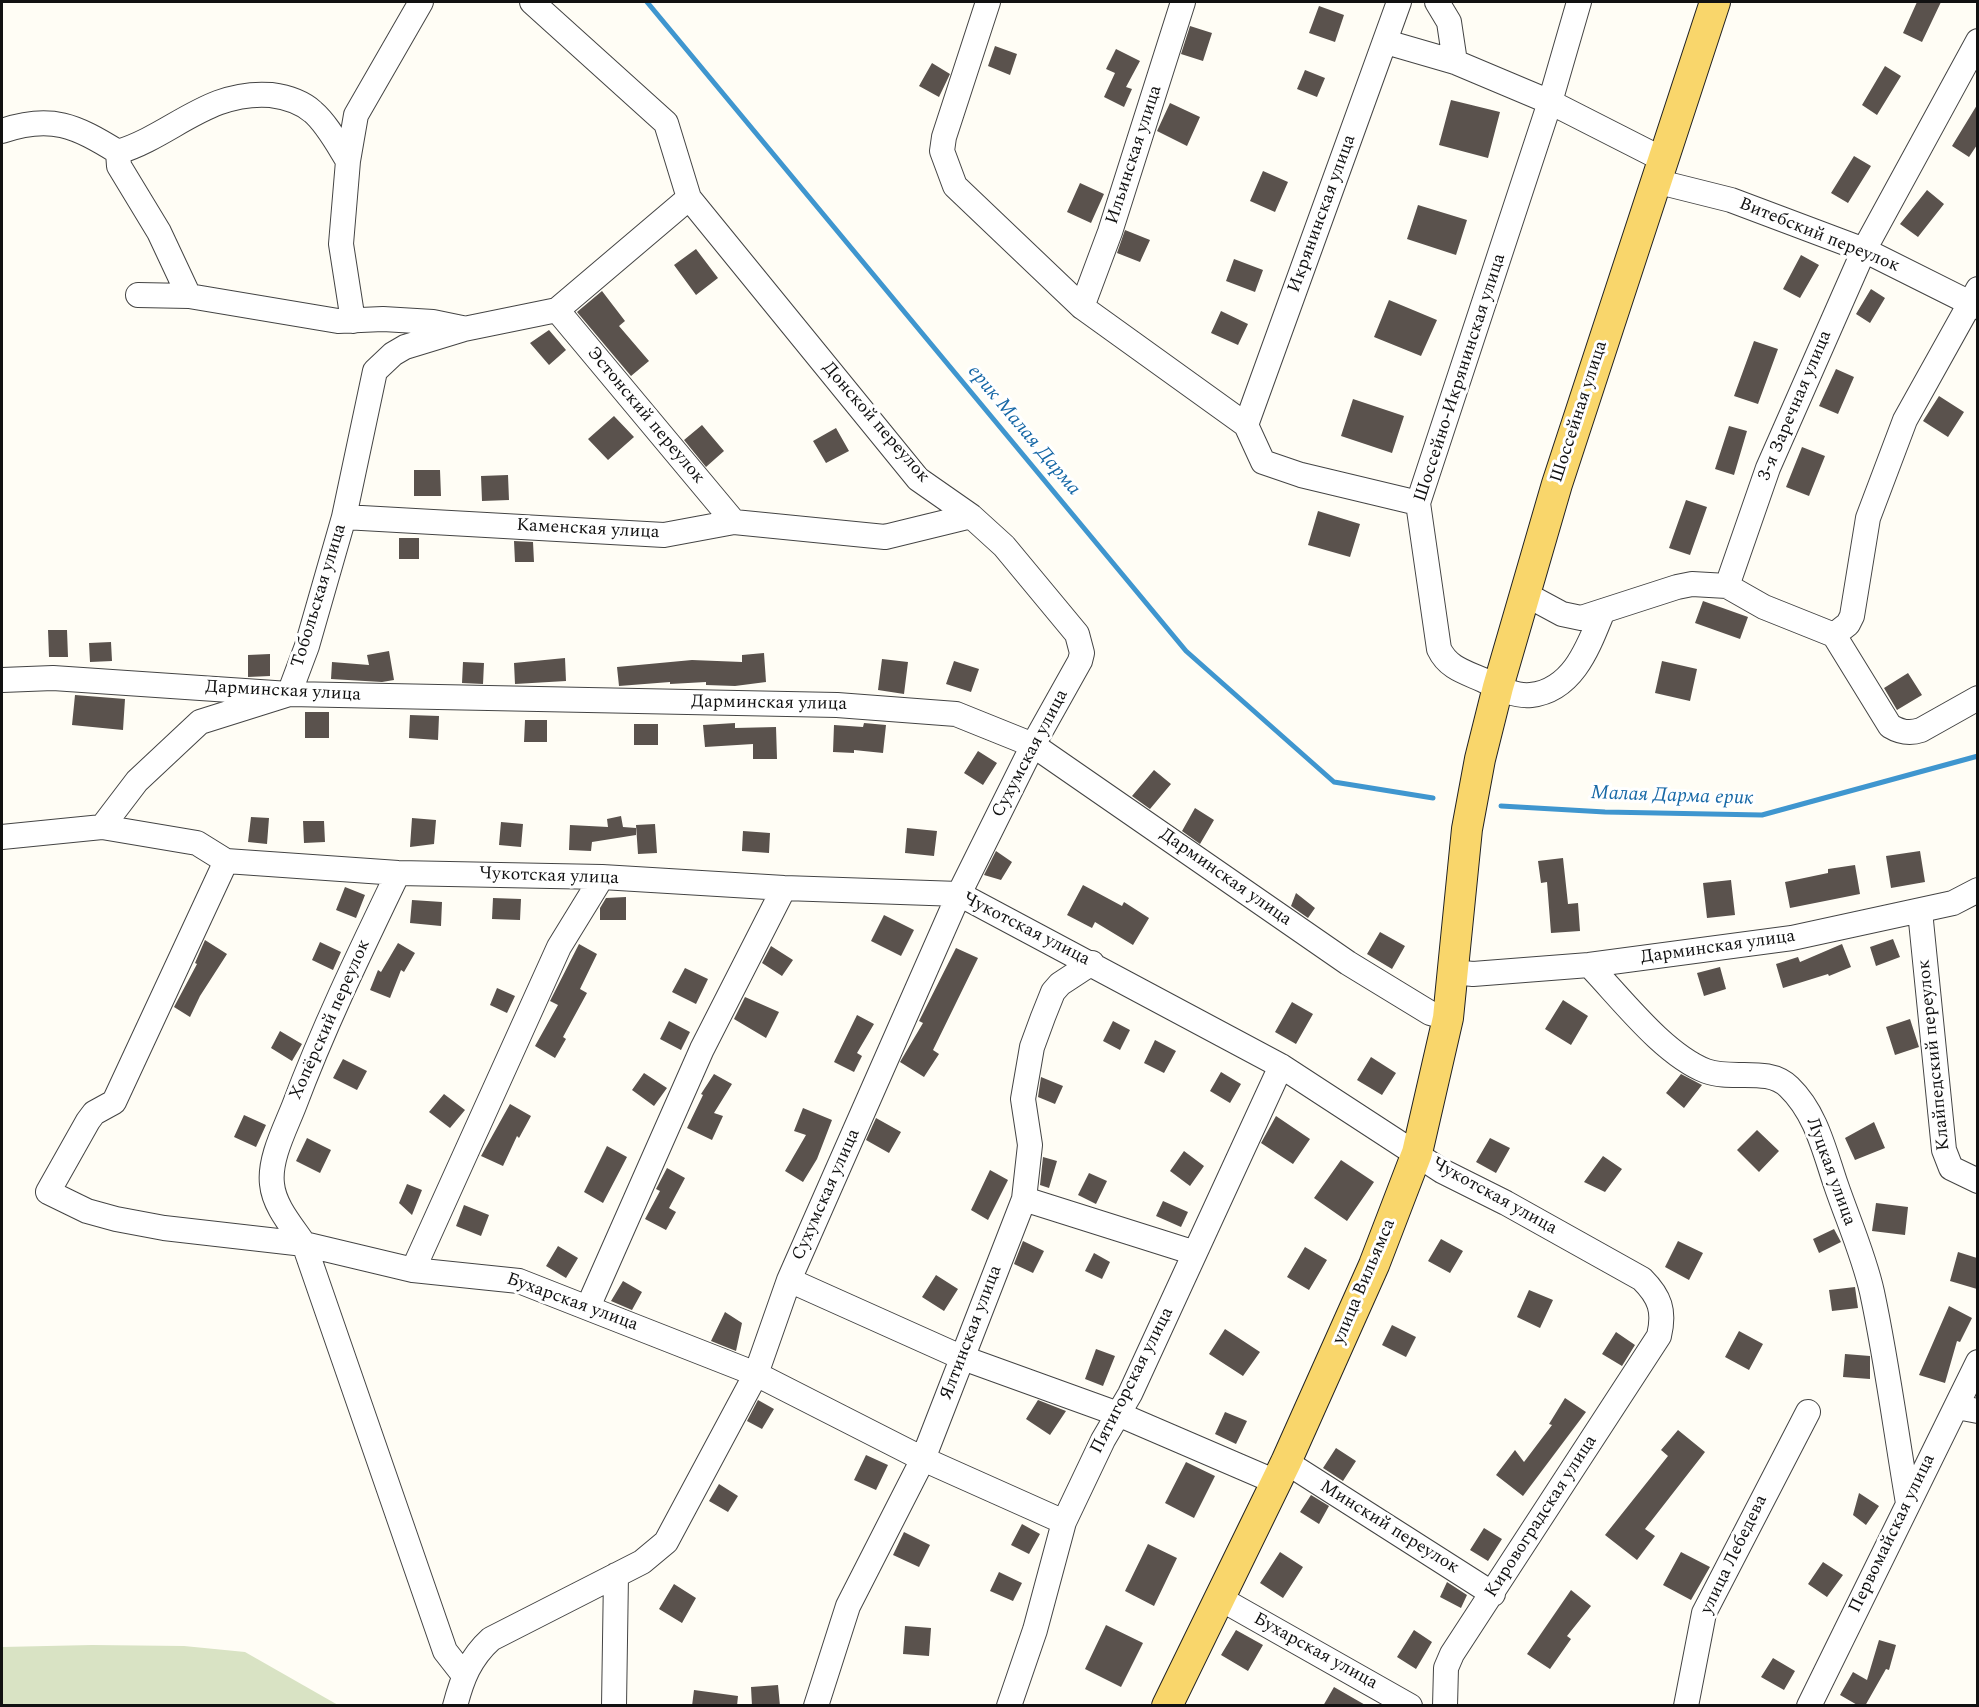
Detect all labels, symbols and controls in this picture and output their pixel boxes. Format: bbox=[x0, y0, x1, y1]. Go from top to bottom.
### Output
street label: Ильинская улица bbox=[1102, 83, 1168, 227]
street label: Икрянинская улица bbox=[1284, 132, 1362, 296]
street label: Витебский переулок bbox=[1736, 194, 1902, 278]
street label: Шоссейно-Икрянинская улица bbox=[1411, 251, 1511, 505]
street label: 3-я Заречная улица bbox=[1755, 328, 1837, 484]
street label: Шоссейная улица bbox=[1547, 338, 1613, 486]
street label: Эстонский переулок bbox=[581, 343, 709, 489]
street label: Донской переулок bbox=[817, 358, 933, 488]
water label: ерик Малая Дарма bbox=[961, 361, 1085, 501]
street label: Каменская улица bbox=[516, 515, 660, 545]
street label: Тобольская улица bbox=[288, 522, 352, 670]
street label: Дарминская улица bbox=[205, 677, 361, 707]
street label: Сухумская улица bbox=[988, 686, 1074, 822]
street label: Дарминская улица bbox=[691, 692, 847, 716]
water label: Малая Дарма ерик bbox=[1590, 782, 1754, 812]
street label: Дарминская улица bbox=[1155, 824, 1295, 932]
street label: Чукотская улица bbox=[479, 864, 619, 890]
street label: Чукотская улица bbox=[959, 889, 1093, 971]
street label: Дарминская улица bbox=[1639, 926, 1797, 970]
street label: Хопёрский переулок bbox=[286, 936, 376, 1104]
street label: Клайпедский переулок bbox=[1914, 958, 1956, 1152]
street label: Луцкая улица bbox=[1800, 1115, 1860, 1229]
street label: Сухумская улица bbox=[788, 1126, 866, 1264]
street label: Чукотская улица bbox=[1428, 1154, 1560, 1240]
street label: улица Вильямса bbox=[1329, 1216, 1401, 1348]
street label: Ялтинская улица bbox=[936, 1263, 1008, 1403]
street label: Бухарская улица bbox=[503, 1269, 641, 1337]
street label: Пятигорская улица bbox=[1087, 1304, 1179, 1458]
street label: Кировоградская улица bbox=[1481, 1432, 1603, 1602]
street label: Первомайская улица bbox=[1845, 1451, 1941, 1617]
street label: Минский переулок bbox=[1316, 1476, 1462, 1580]
street label: улица Лебедева bbox=[1697, 1492, 1773, 1618]
street label: Бухарская улица bbox=[1249, 1609, 1381, 1695]

